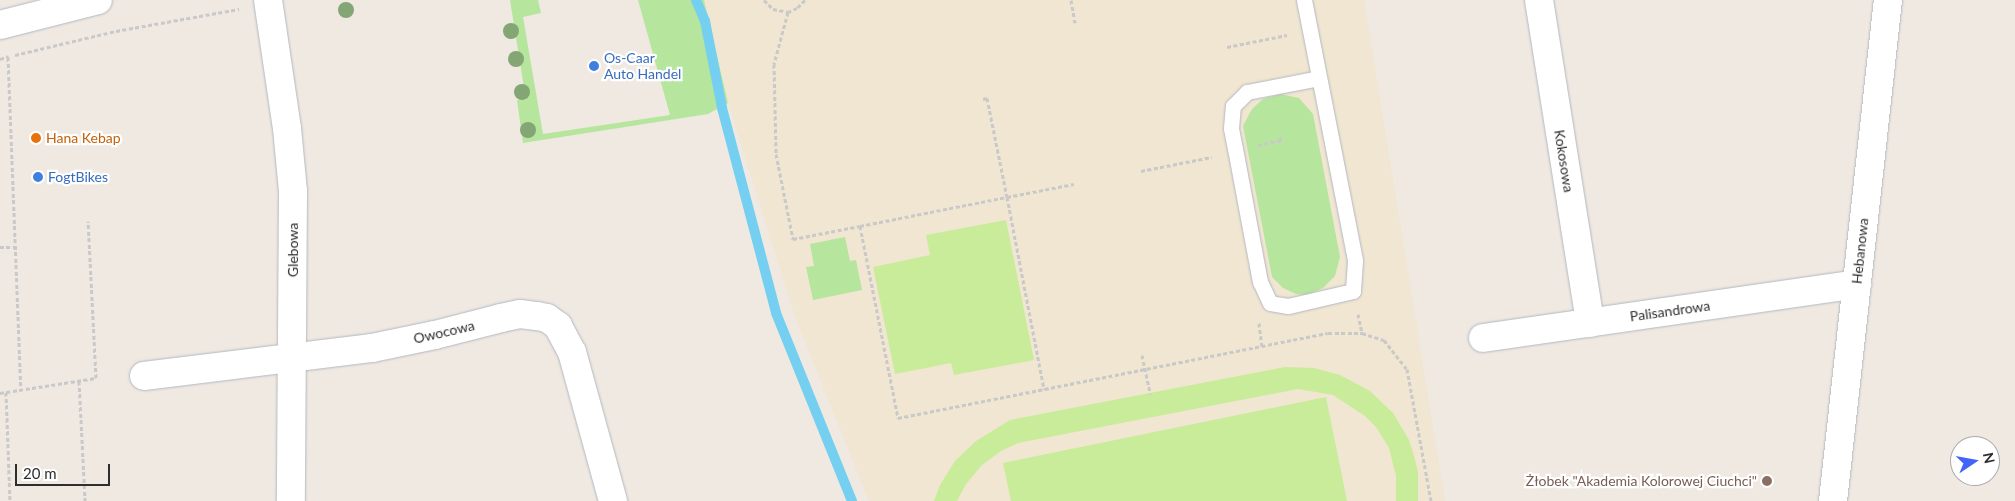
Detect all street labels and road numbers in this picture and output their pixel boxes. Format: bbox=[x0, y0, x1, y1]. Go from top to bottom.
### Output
street label: Kokosowa bbox=[1551, 129, 1577, 193]
street label: Hebanowa bbox=[1848, 217, 1872, 285]
street label: Glebowa bbox=[285, 223, 301, 277]
street label: Palisandrowa bbox=[1629, 297, 1711, 325]
street label: Owocowa bbox=[412, 317, 476, 347]

